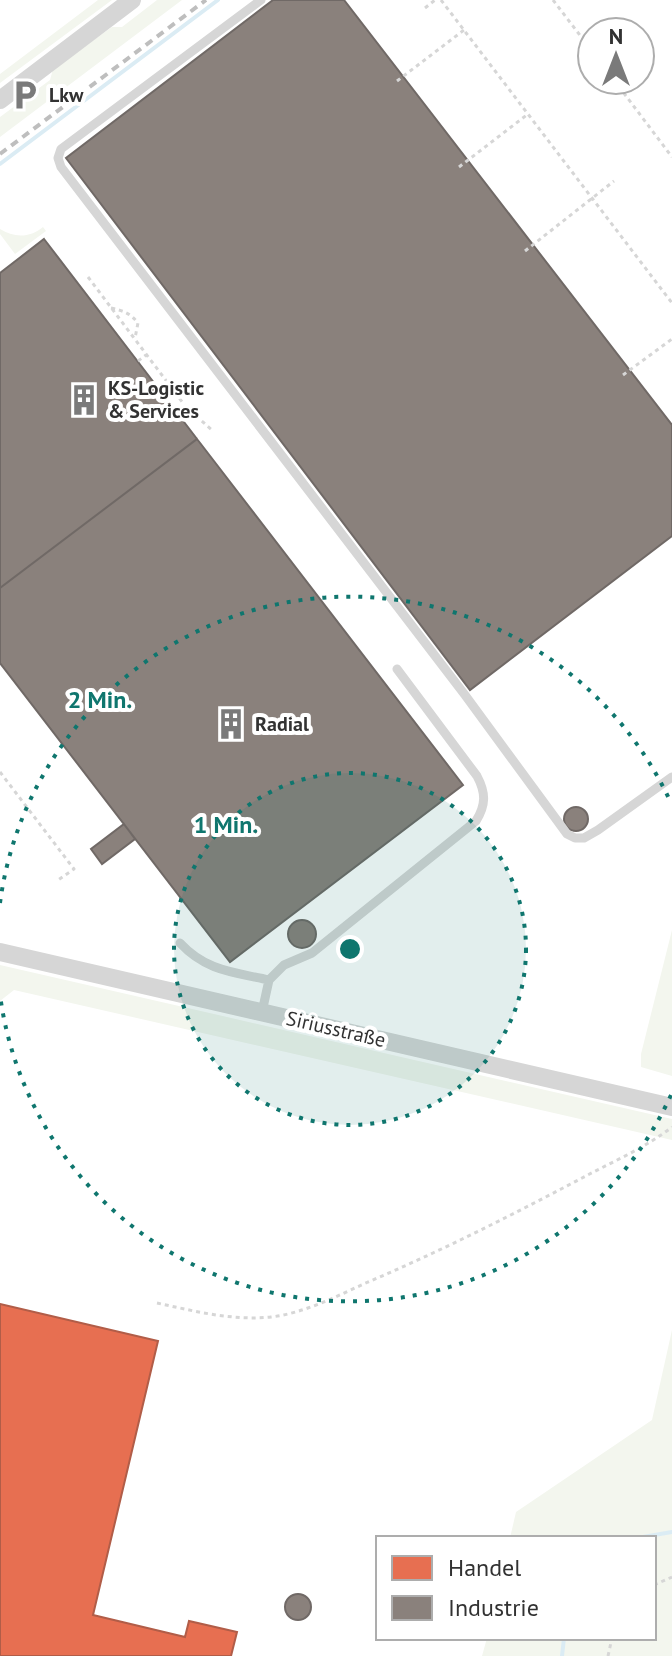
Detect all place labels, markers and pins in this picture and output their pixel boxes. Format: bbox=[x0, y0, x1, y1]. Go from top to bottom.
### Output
parking icon: Lkw bbox=[8, 78, 42, 112]
place label: Lkw bbox=[49, 82, 84, 108]
place label: KS-Logistic & Services bbox=[108, 375, 204, 424]
building icon: KS-Logistic & Services bbox=[67, 383, 101, 417]
building icon: Radial bbox=[214, 707, 248, 741]
place label: Radial bbox=[255, 711, 309, 737]
centre of rings bbox=[336, 935, 364, 963]

